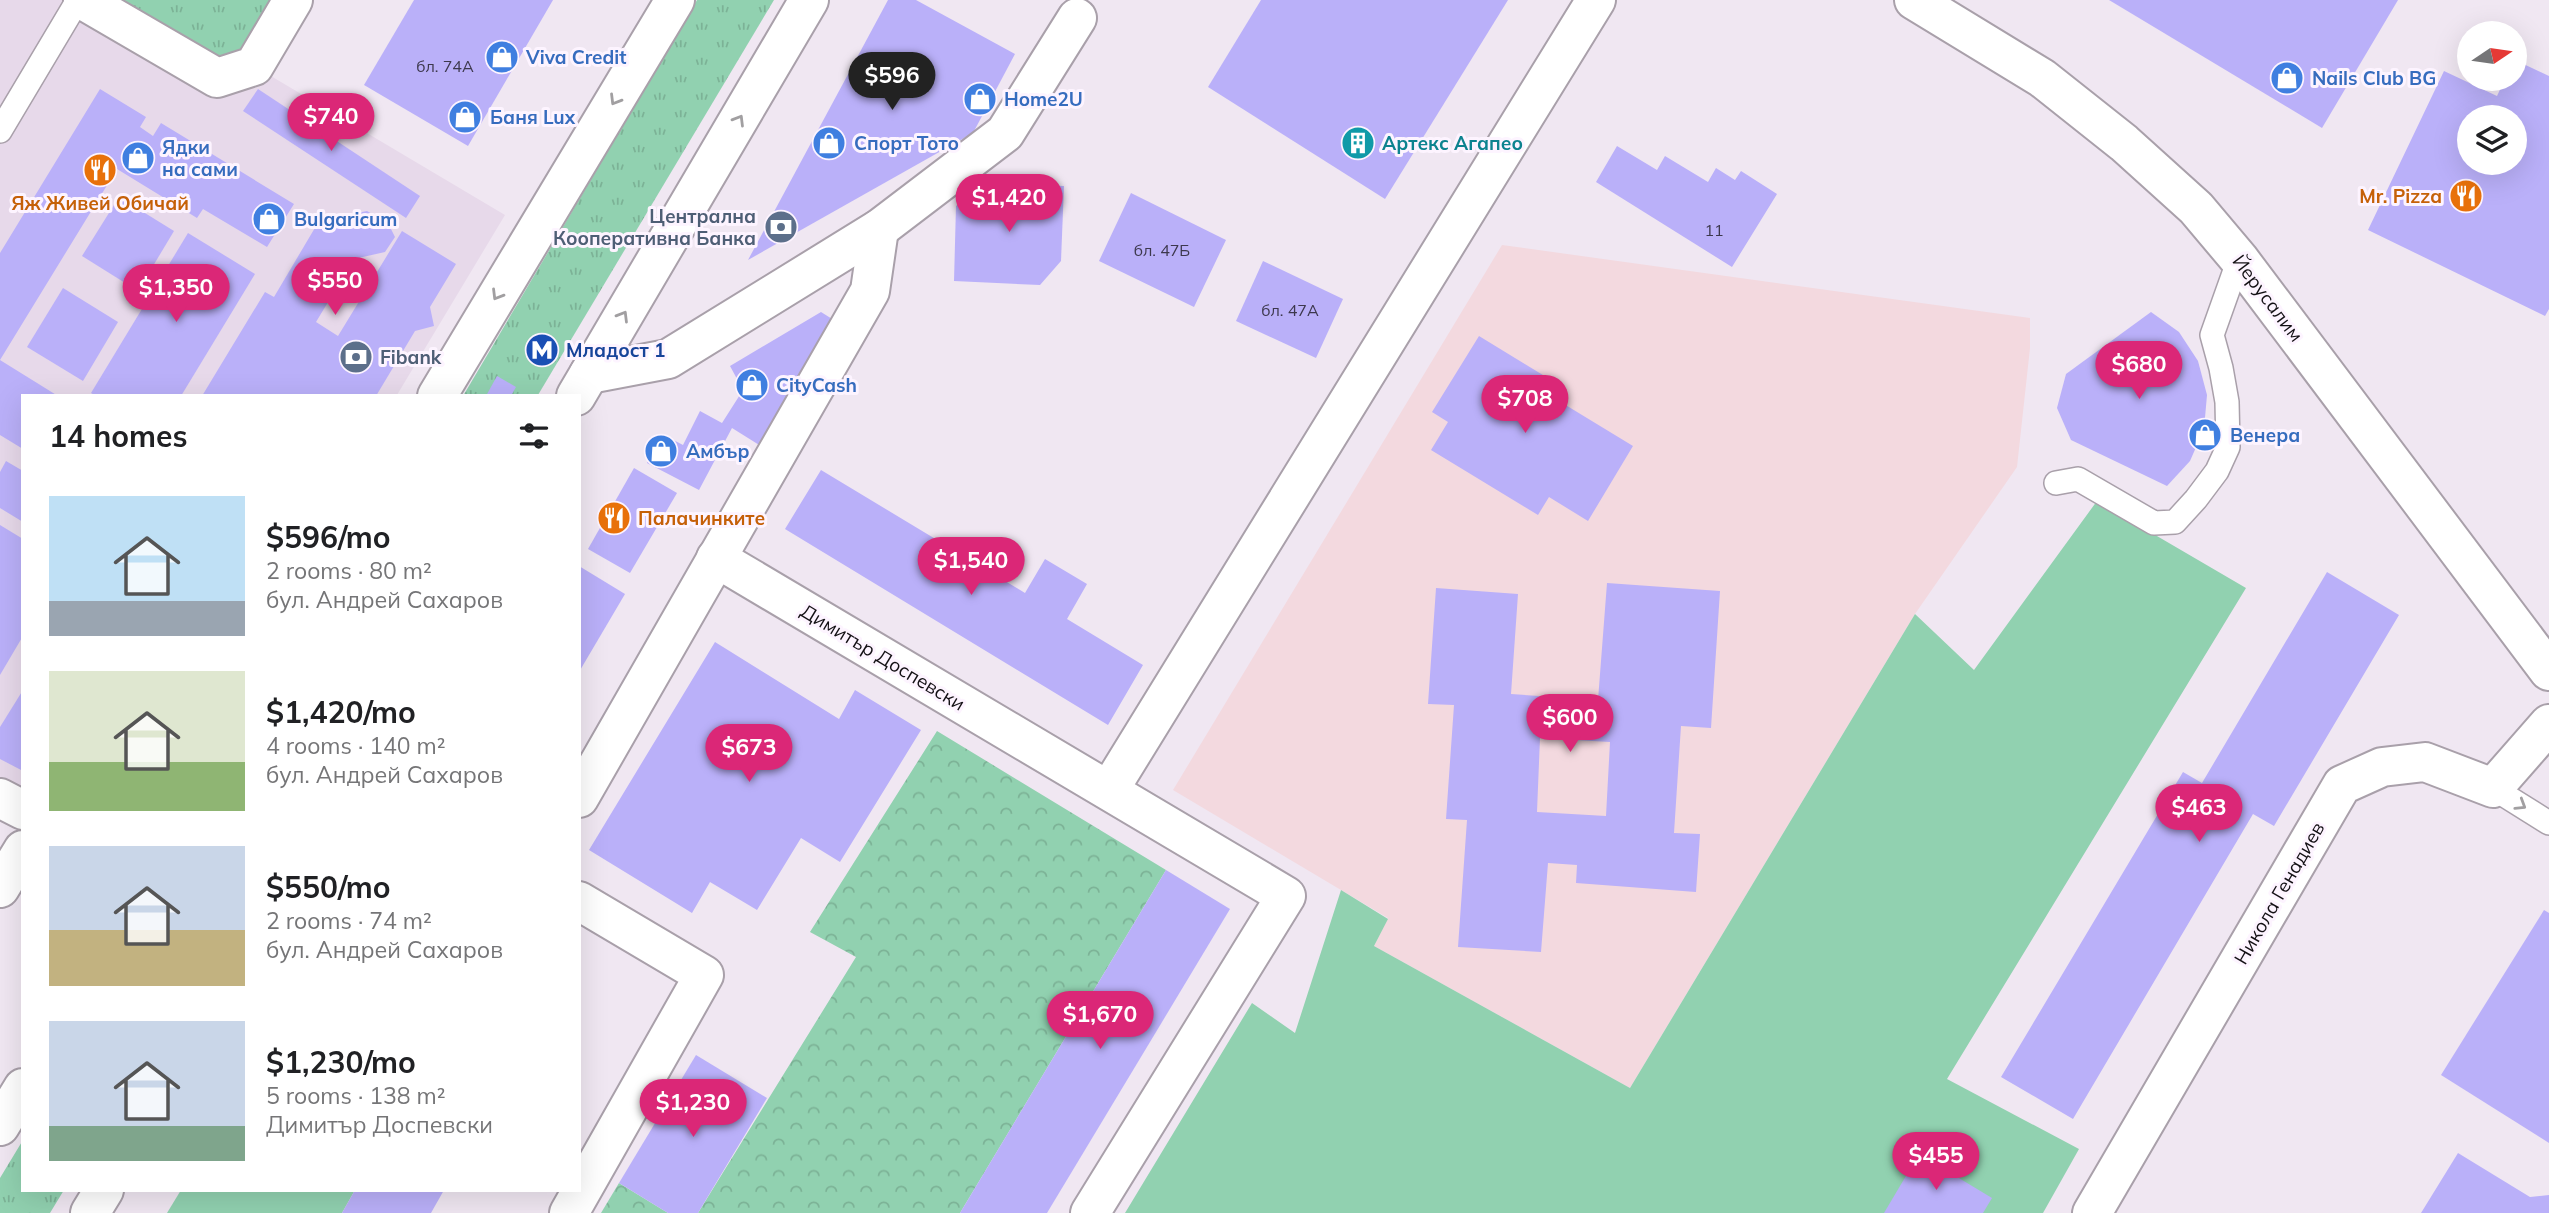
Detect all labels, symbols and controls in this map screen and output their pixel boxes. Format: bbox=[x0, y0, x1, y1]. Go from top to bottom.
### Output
north arrow bbox=[2457, 21, 2527, 91]
map controls bbox=[2457, 21, 2527, 175]
shop icon: Viva Credit bbox=[483, 38, 521, 76]
place label: Viva Credit bbox=[525, 45, 626, 69]
pin: $596 bbox=[851, 52, 933, 112]
house number: бл. 74А bbox=[416, 56, 474, 76]
shop icon: Nails Club BG bbox=[2268, 59, 2306, 97]
text: $596 bbox=[864, 60, 920, 89]
place label: Nails Club BG bbox=[2312, 66, 2436, 90]
shop icon: Home2U bbox=[961, 80, 999, 118]
place label: Home2U bbox=[1004, 87, 1083, 111]
one-way arrow bbox=[610, 93, 623, 106]
pin: $740 bbox=[290, 94, 372, 153]
shop icon: Баня Lux bbox=[446, 98, 484, 136]
text: $740 bbox=[303, 101, 359, 130]
place label: Баня Lux bbox=[490, 105, 576, 129]
button: layers bbox=[2457, 105, 2527, 175]
one-way arrow bbox=[731, 114, 744, 127]
shop icon: Спорт Тото bbox=[810, 124, 848, 162]
building icon: Артекс Агапео bbox=[1339, 124, 1377, 162]
place label: Спорт Тото bbox=[854, 131, 959, 155]
place label: Артекс Агапео bbox=[1382, 131, 1523, 155]
place label: Ядки на сами bbox=[162, 135, 238, 181]
shop icon: Ядки на сами bbox=[119, 139, 157, 177]
restaurant icon: Яж Живей Обичай bbox=[81, 151, 119, 189]
pin: $1,420 bbox=[952, 174, 1066, 234]
restaurant icon: Mr. Pizza bbox=[2447, 177, 2485, 215]
text: $1,420 bbox=[972, 182, 1046, 211]
place label: Mr. Pizza bbox=[2359, 184, 2442, 208]
place label: Яж Живей Обичай bbox=[11, 191, 189, 215]
shop icon: Bulgaricum bbox=[250, 200, 288, 238]
place label: Централна Кооперативна Банка bbox=[553, 204, 756, 250]
place label: Bulgaricum bbox=[294, 207, 397, 231]
bank icon: Централна Кооперативна Банка bbox=[762, 208, 800, 246]
house number: 11 bbox=[1704, 220, 1724, 240]
house number: бл. 47Б bbox=[1134, 240, 1190, 260]
street label: Йерусалим bbox=[2227, 250, 2309, 346]
pin: $550 bbox=[294, 258, 376, 317]
pin: $1,350 bbox=[119, 264, 233, 324]
text: $550 bbox=[307, 265, 363, 294]
text: $1,350 bbox=[139, 272, 213, 301]
one-way arrow bbox=[493, 288, 506, 301]
house number: бл. 47А bbox=[1261, 300, 1319, 320]
one-way arrow bbox=[615, 310, 628, 323]
metro station icon: Младост 1 bbox=[523, 331, 561, 369]
bank icon: Fibank bbox=[337, 338, 375, 376]
place label: Младост 1 bbox=[566, 338, 665, 362]
pin: $680 bbox=[2098, 342, 2180, 401]
place label: Fibank bbox=[380, 345, 442, 369]
text: $680 bbox=[2111, 349, 2167, 378]
shop icon: CityCash bbox=[733, 366, 771, 404]
place label: CityCash bbox=[776, 373, 857, 397]
pin: $708 bbox=[1484, 376, 1566, 435]
text: $708 bbox=[1497, 383, 1553, 412]
shop icon: Венера bbox=[2186, 416, 2224, 454]
text: 14 homes bbox=[49, 417, 188, 455]
icon: filters bbox=[515, 417, 553, 455]
place label: Венера bbox=[2230, 423, 2300, 447]
shop icon: Амбър bbox=[642, 432, 680, 470]
place label: Амбър bbox=[686, 439, 749, 463]
restaurant icon: Палачинките bbox=[595, 499, 633, 537]
place label: Палачинките bbox=[638, 506, 765, 530]
text: $596/mo bbox=[266, 518, 390, 556]
icon: home bbox=[105, 524, 189, 608]
pin: $1,540 bbox=[914, 538, 1028, 597]
text: $1,540 bbox=[934, 545, 1008, 574]
text: 2 rooms · 80 m² bbox=[266, 556, 432, 585]
text: бул. Андрей Сахаров bbox=[266, 585, 503, 614]
street label: Димитър Доспевски bbox=[796, 598, 970, 716]
text: $1,420/mo bbox=[266, 693, 416, 731]
pin: $600 bbox=[1529, 694, 1611, 754]
icon: home bbox=[105, 699, 189, 783]
text: $600 bbox=[1542, 702, 1598, 731]
pin: $673 bbox=[708, 724, 790, 784]
text: 4 rooms · 140 m² bbox=[266, 731, 446, 760]
text: $673 bbox=[721, 732, 777, 761]
text: бул. Андрей Сахаров bbox=[266, 760, 503, 789]
pin: $463 bbox=[2158, 784, 2240, 844]
text: $463 bbox=[2171, 792, 2227, 821]
one-way arrow bbox=[2514, 797, 2527, 810]
street label: Никола Генадиев bbox=[2229, 818, 2329, 968]
text: $550/mo bbox=[266, 868, 390, 906]
icon: home bbox=[105, 874, 189, 958]
text: 2 rooms · 74 m² bbox=[266, 906, 432, 935]
text: бул. Андрей Сахаров bbox=[266, 935, 503, 964]
pin: $1,670 bbox=[1043, 992, 1157, 1051]
text: $1,670 bbox=[1063, 999, 1137, 1028]
text: $1,230/mo bbox=[266, 1043, 416, 1081]
icon: home bbox=[105, 1049, 189, 1133]
pin: $1,230 bbox=[636, 1080, 750, 1139]
text: 5 rooms · 138 m² bbox=[266, 1081, 446, 1110]
text: $1,230 bbox=[656, 1087, 730, 1116]
text: Димитър Доспевски bbox=[266, 1110, 493, 1139]
pin: $455 bbox=[1895, 1132, 1977, 1192]
text: $455 bbox=[1908, 1140, 1964, 1169]

